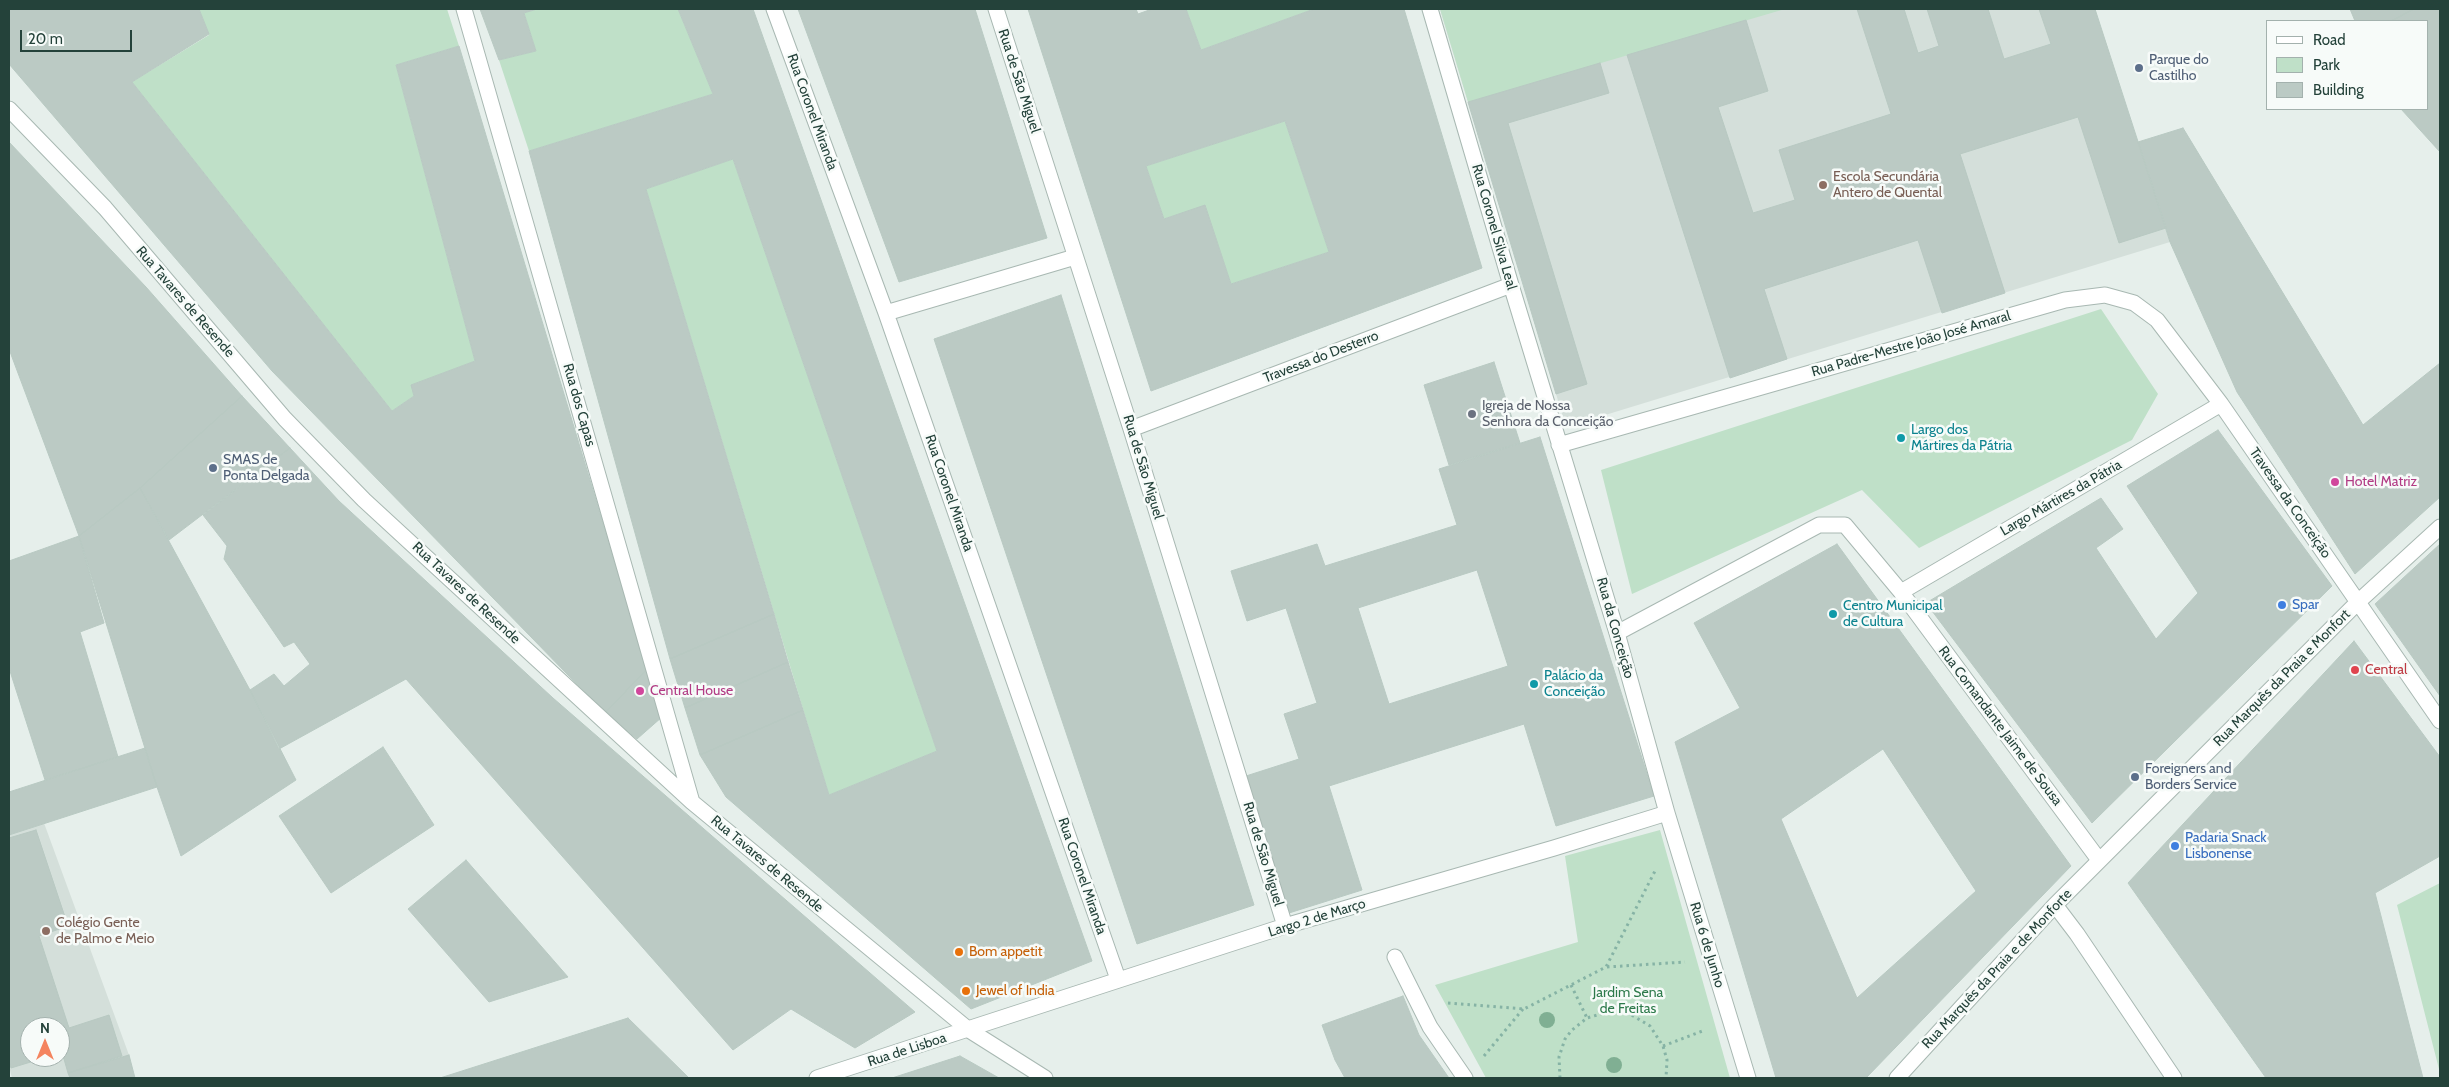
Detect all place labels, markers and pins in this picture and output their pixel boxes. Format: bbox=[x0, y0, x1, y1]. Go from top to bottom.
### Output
place label: Parque do Castilho bbox=[2149, 52, 2209, 84]
marker: Parque do Castilho bbox=[2133, 62, 2145, 74]
place label: Escola Secundária Antero de Quental bbox=[1833, 169, 1942, 202]
marker: Escola Secundária Antero de Quental bbox=[1817, 179, 1829, 191]
place label: Igreja de Nossa Senhora da Conceição bbox=[1482, 398, 1613, 431]
marker: Igreja de Nossa Senhora da Conceição bbox=[1466, 408, 1478, 420]
place label: Largo dos Mártires da Pátria bbox=[1911, 422, 2012, 454]
marker: Largo dos Mártires da Pátria bbox=[1895, 432, 1907, 444]
place label: SMAS de Ponta Delgada bbox=[223, 452, 310, 484]
marker: SMAS de Ponta Delgada bbox=[207, 462, 219, 474]
place label: Hotel Matriz bbox=[2345, 474, 2417, 490]
marker: Hotel Matriz bbox=[2329, 476, 2341, 488]
place label: Spar bbox=[2292, 597, 2319, 613]
place label: Centro Municipal de Cultura bbox=[1843, 598, 1943, 630]
marker: Spar bbox=[2276, 599, 2288, 611]
marker: Centro Municipal de Cultura bbox=[1827, 608, 1839, 620]
place label: Central bbox=[2365, 662, 2407, 678]
marker: Central bbox=[2349, 664, 2361, 676]
place label: Palácio da Conceição bbox=[1544, 668, 1605, 700]
marker: Palácio da Conceição bbox=[1528, 678, 1540, 690]
place label: Central House bbox=[650, 683, 733, 699]
marker: Central House bbox=[634, 685, 646, 697]
place label: Foreigners and Borders Service bbox=[2145, 761, 2237, 794]
marker: Foreigners and Borders Service bbox=[2129, 771, 2141, 783]
place label: Padaria Snack Lisbonense bbox=[2185, 830, 2267, 862]
marker: Padaria Snack Lisbonense bbox=[2169, 840, 2181, 852]
place label: Colégio Gente de Palmo e Meio bbox=[56, 915, 154, 948]
marker: Colégio Gente de Palmo e Meio bbox=[40, 925, 52, 937]
place label: Bom appetit bbox=[969, 944, 1042, 960]
marker: Bom appetit bbox=[953, 946, 965, 958]
place label: Jewel of India bbox=[976, 983, 1054, 999]
marker: Jewel of India bbox=[960, 985, 972, 997]

